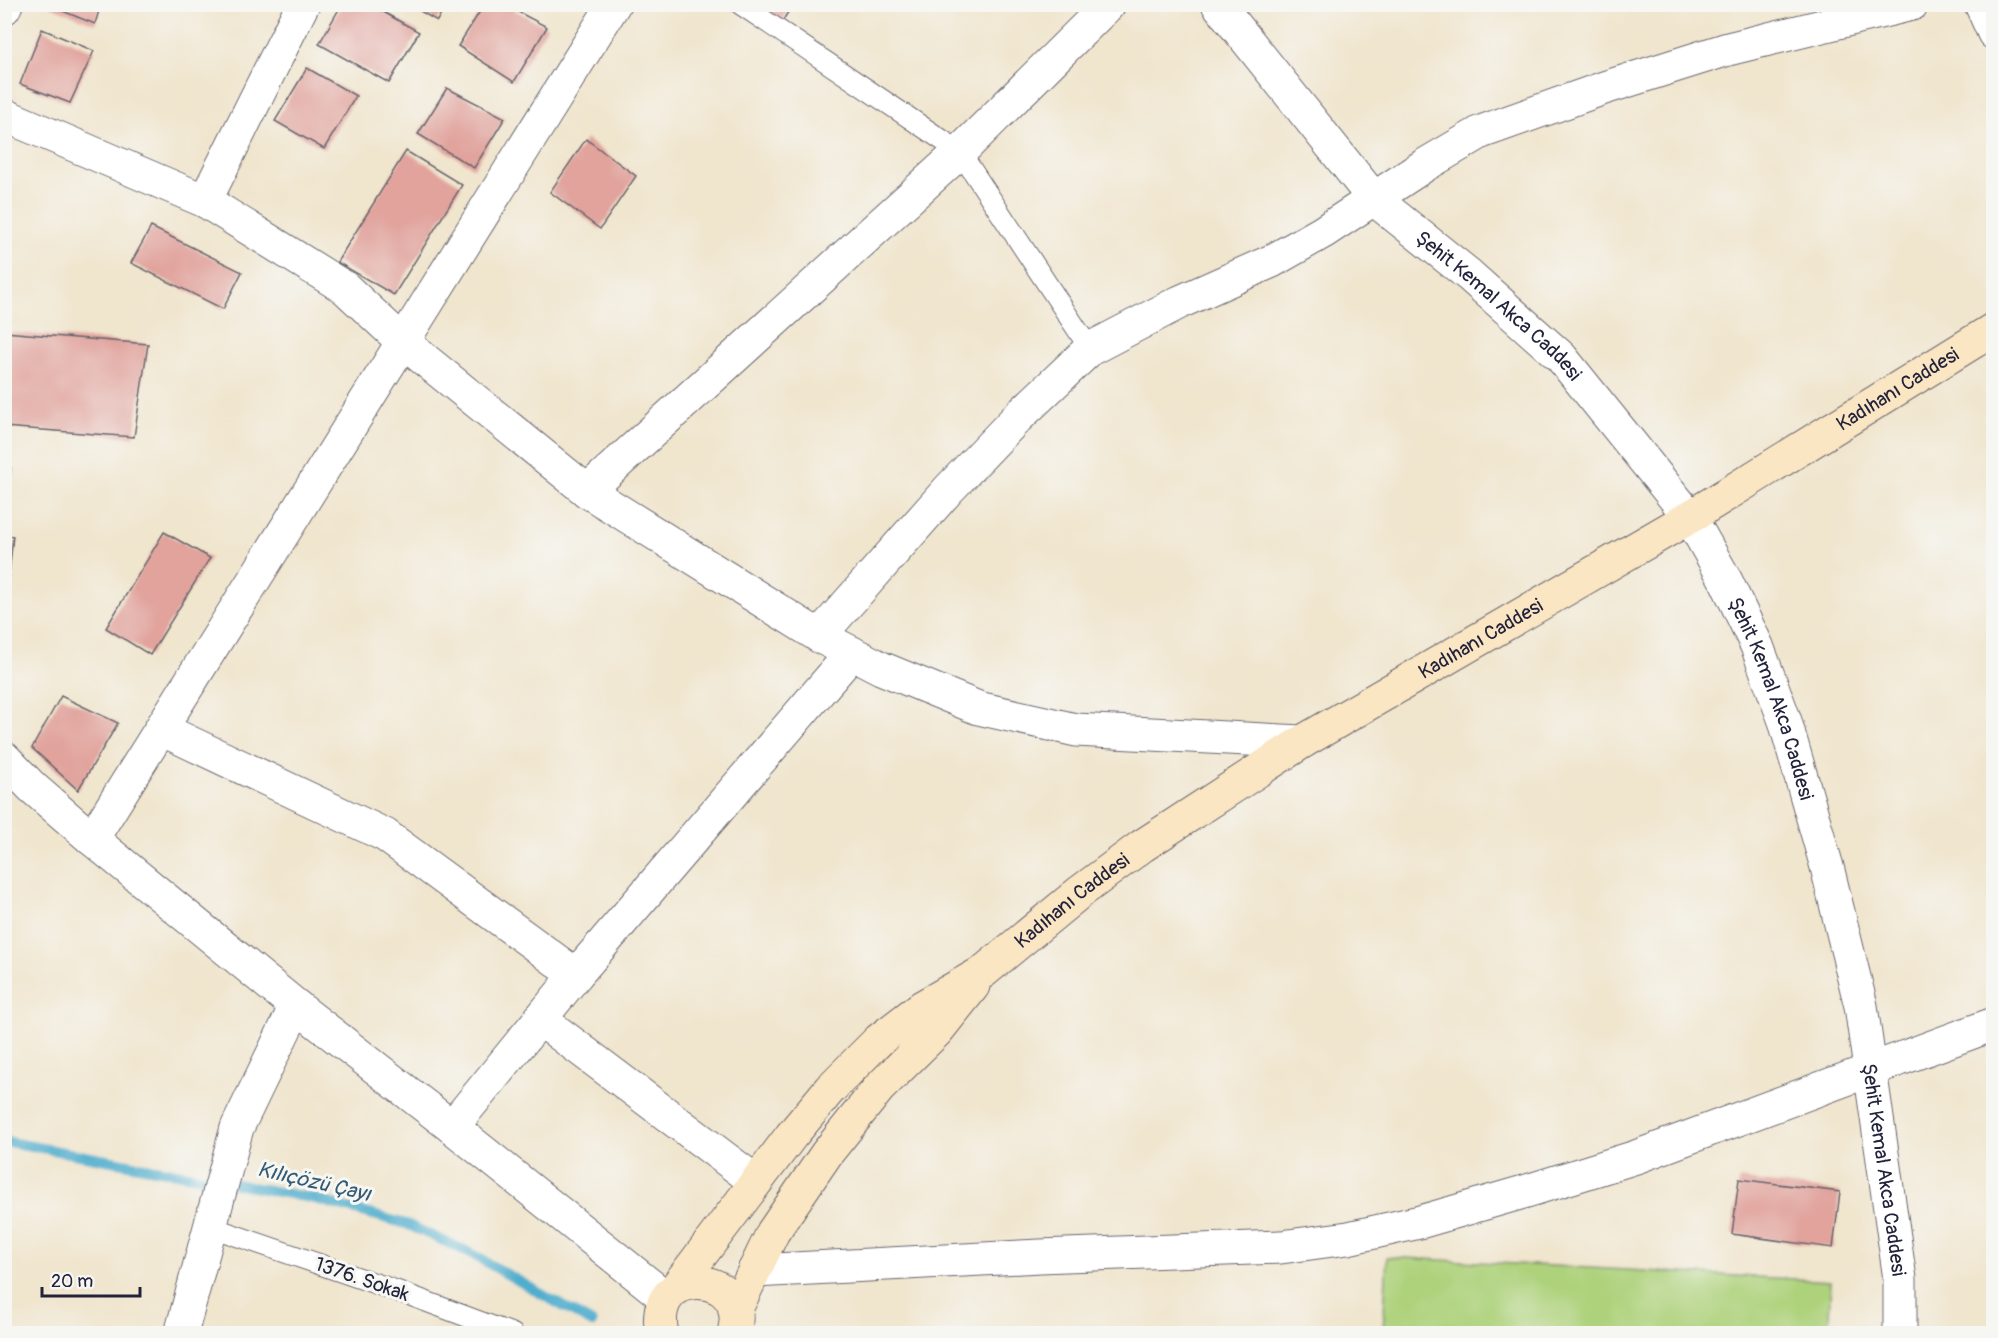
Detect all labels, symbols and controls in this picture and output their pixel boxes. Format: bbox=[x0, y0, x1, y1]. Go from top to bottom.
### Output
street label: Şehit Kemal Akca Caddesi bbox=[1411, 225, 1587, 385]
street label: Kadıhanı Caddesi bbox=[1831, 341, 1963, 436]
street label: Kadıhanı Caddesi bbox=[1414, 593, 1547, 684]
street label: Şehit Kemal Akca Caddesi bbox=[1723, 593, 1820, 803]
street label: Kadıhanı Caddesi bbox=[1009, 847, 1134, 953]
street label: Şehit Kemal Akca Caddesi bbox=[1857, 1062, 1912, 1277]
water label: Kılıçözü Çayı bbox=[255, 1156, 374, 1208]
street label: 1376. Sokak bbox=[311, 1251, 413, 1307]
scale bar bbox=[42, 1260, 140, 1298]
text: 20 m bbox=[51, 1270, 93, 1293]

